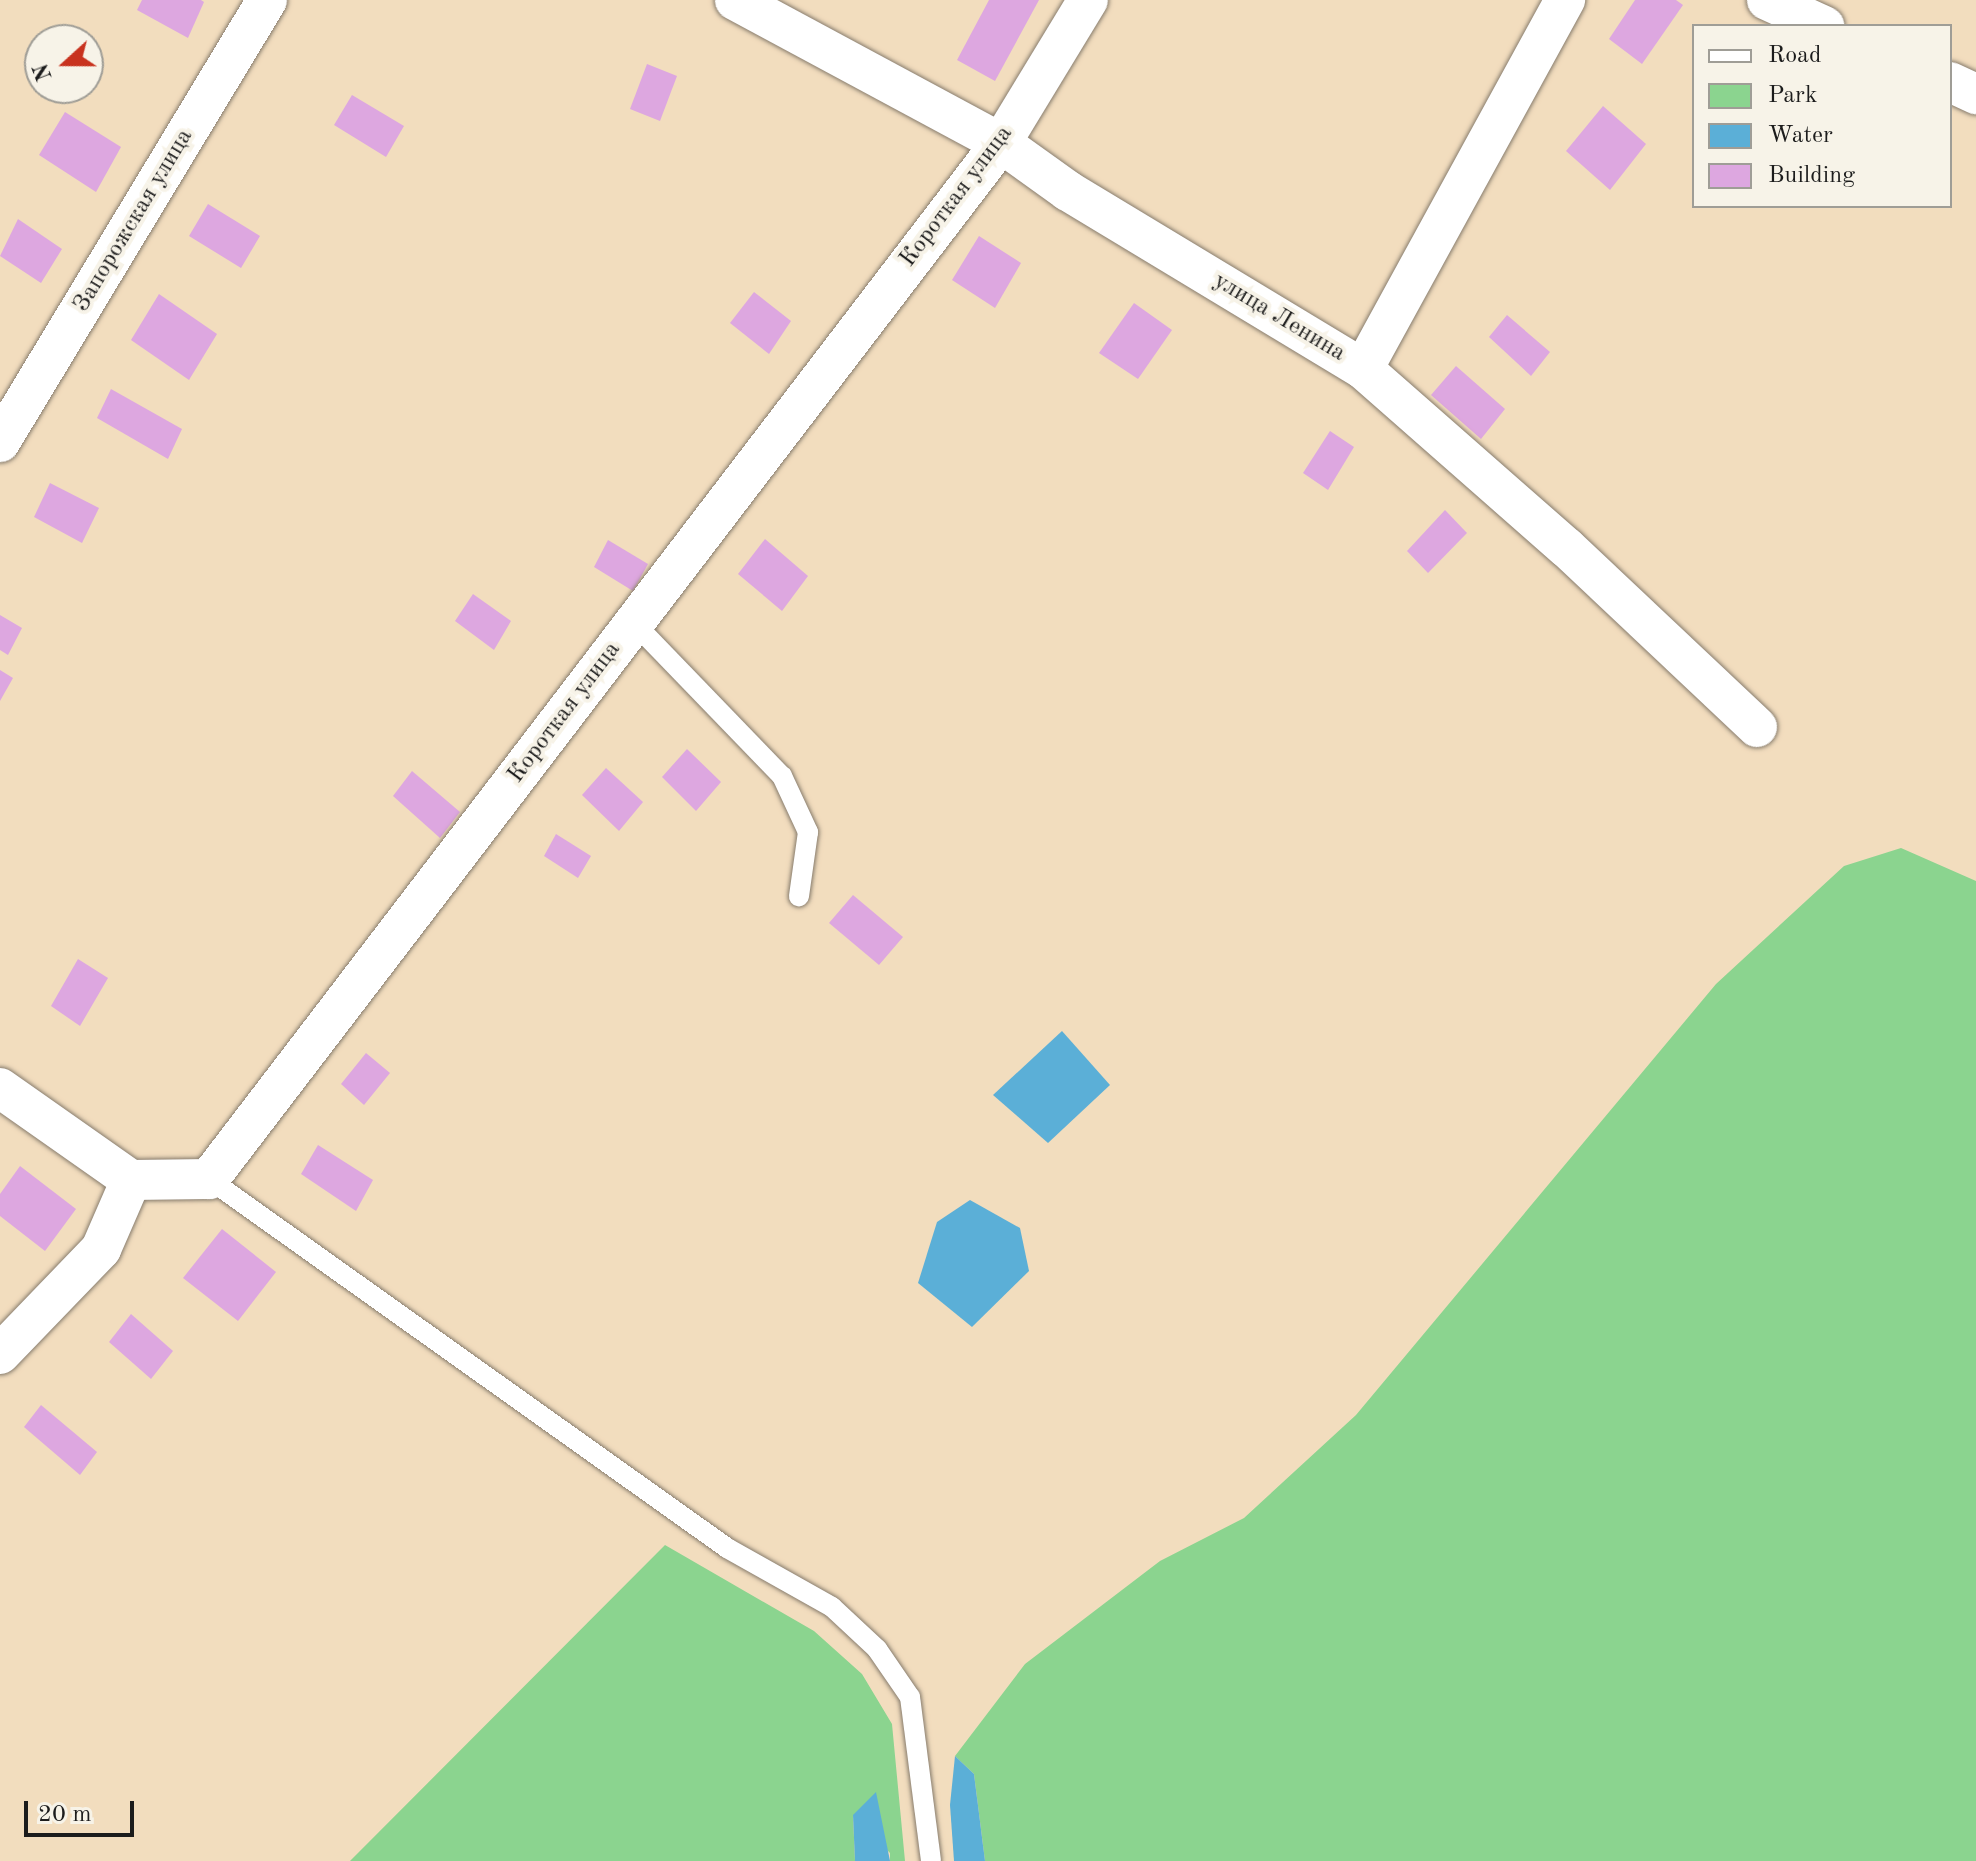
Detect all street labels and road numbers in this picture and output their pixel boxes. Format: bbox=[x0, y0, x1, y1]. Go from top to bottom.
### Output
street label: Короткая улица bbox=[894, 121, 1020, 273]
street label: Запорожская улица bbox=[68, 124, 200, 318]
street label: улица Ленина bbox=[1208, 267, 1350, 369]
street label: Короткая улица bbox=[502, 637, 628, 789]

